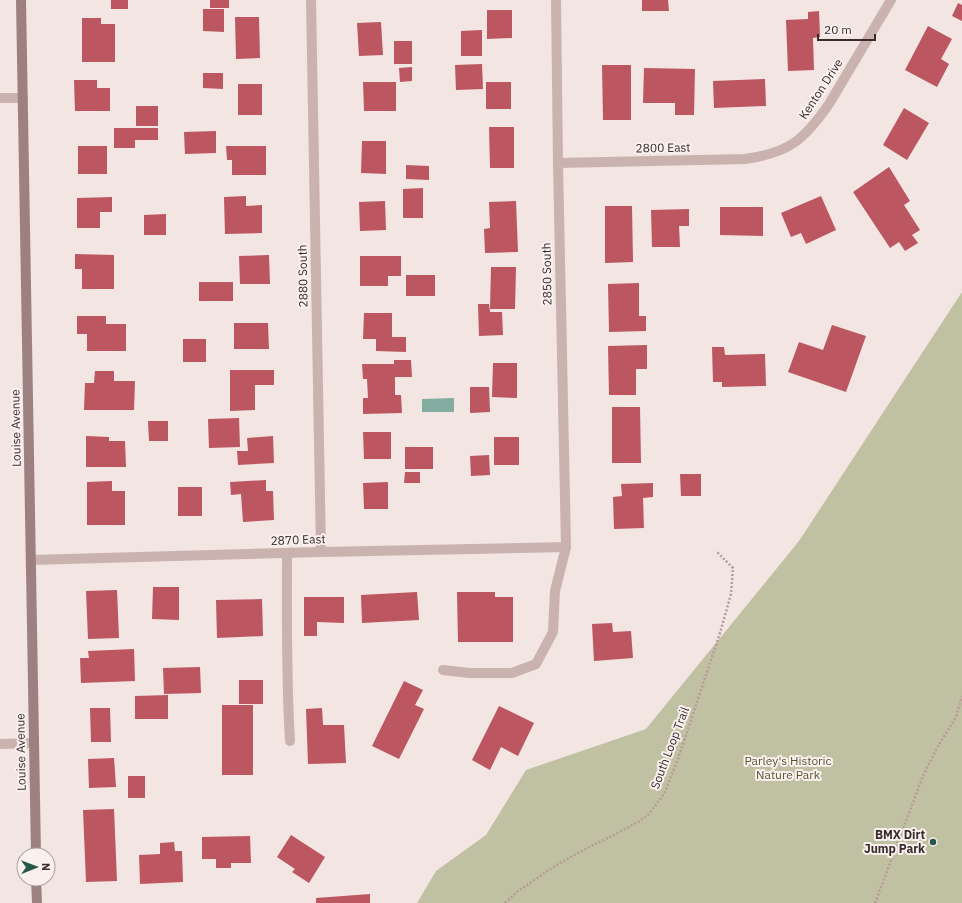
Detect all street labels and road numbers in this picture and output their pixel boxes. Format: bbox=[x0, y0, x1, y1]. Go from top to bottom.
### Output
street label: Kenton Drive bbox=[795, 55, 846, 122]
street label: 2800 East bbox=[635, 140, 691, 155]
street label: 2850 South bbox=[538, 242, 555, 306]
street label: 2880 South bbox=[294, 244, 311, 308]
street label: Louise Avenue bbox=[7, 389, 24, 467]
street label: 2870 East bbox=[270, 531, 326, 548]
street label: South Loop Trail bbox=[647, 705, 692, 791]
street label: Louise Avenue bbox=[12, 713, 29, 791]

